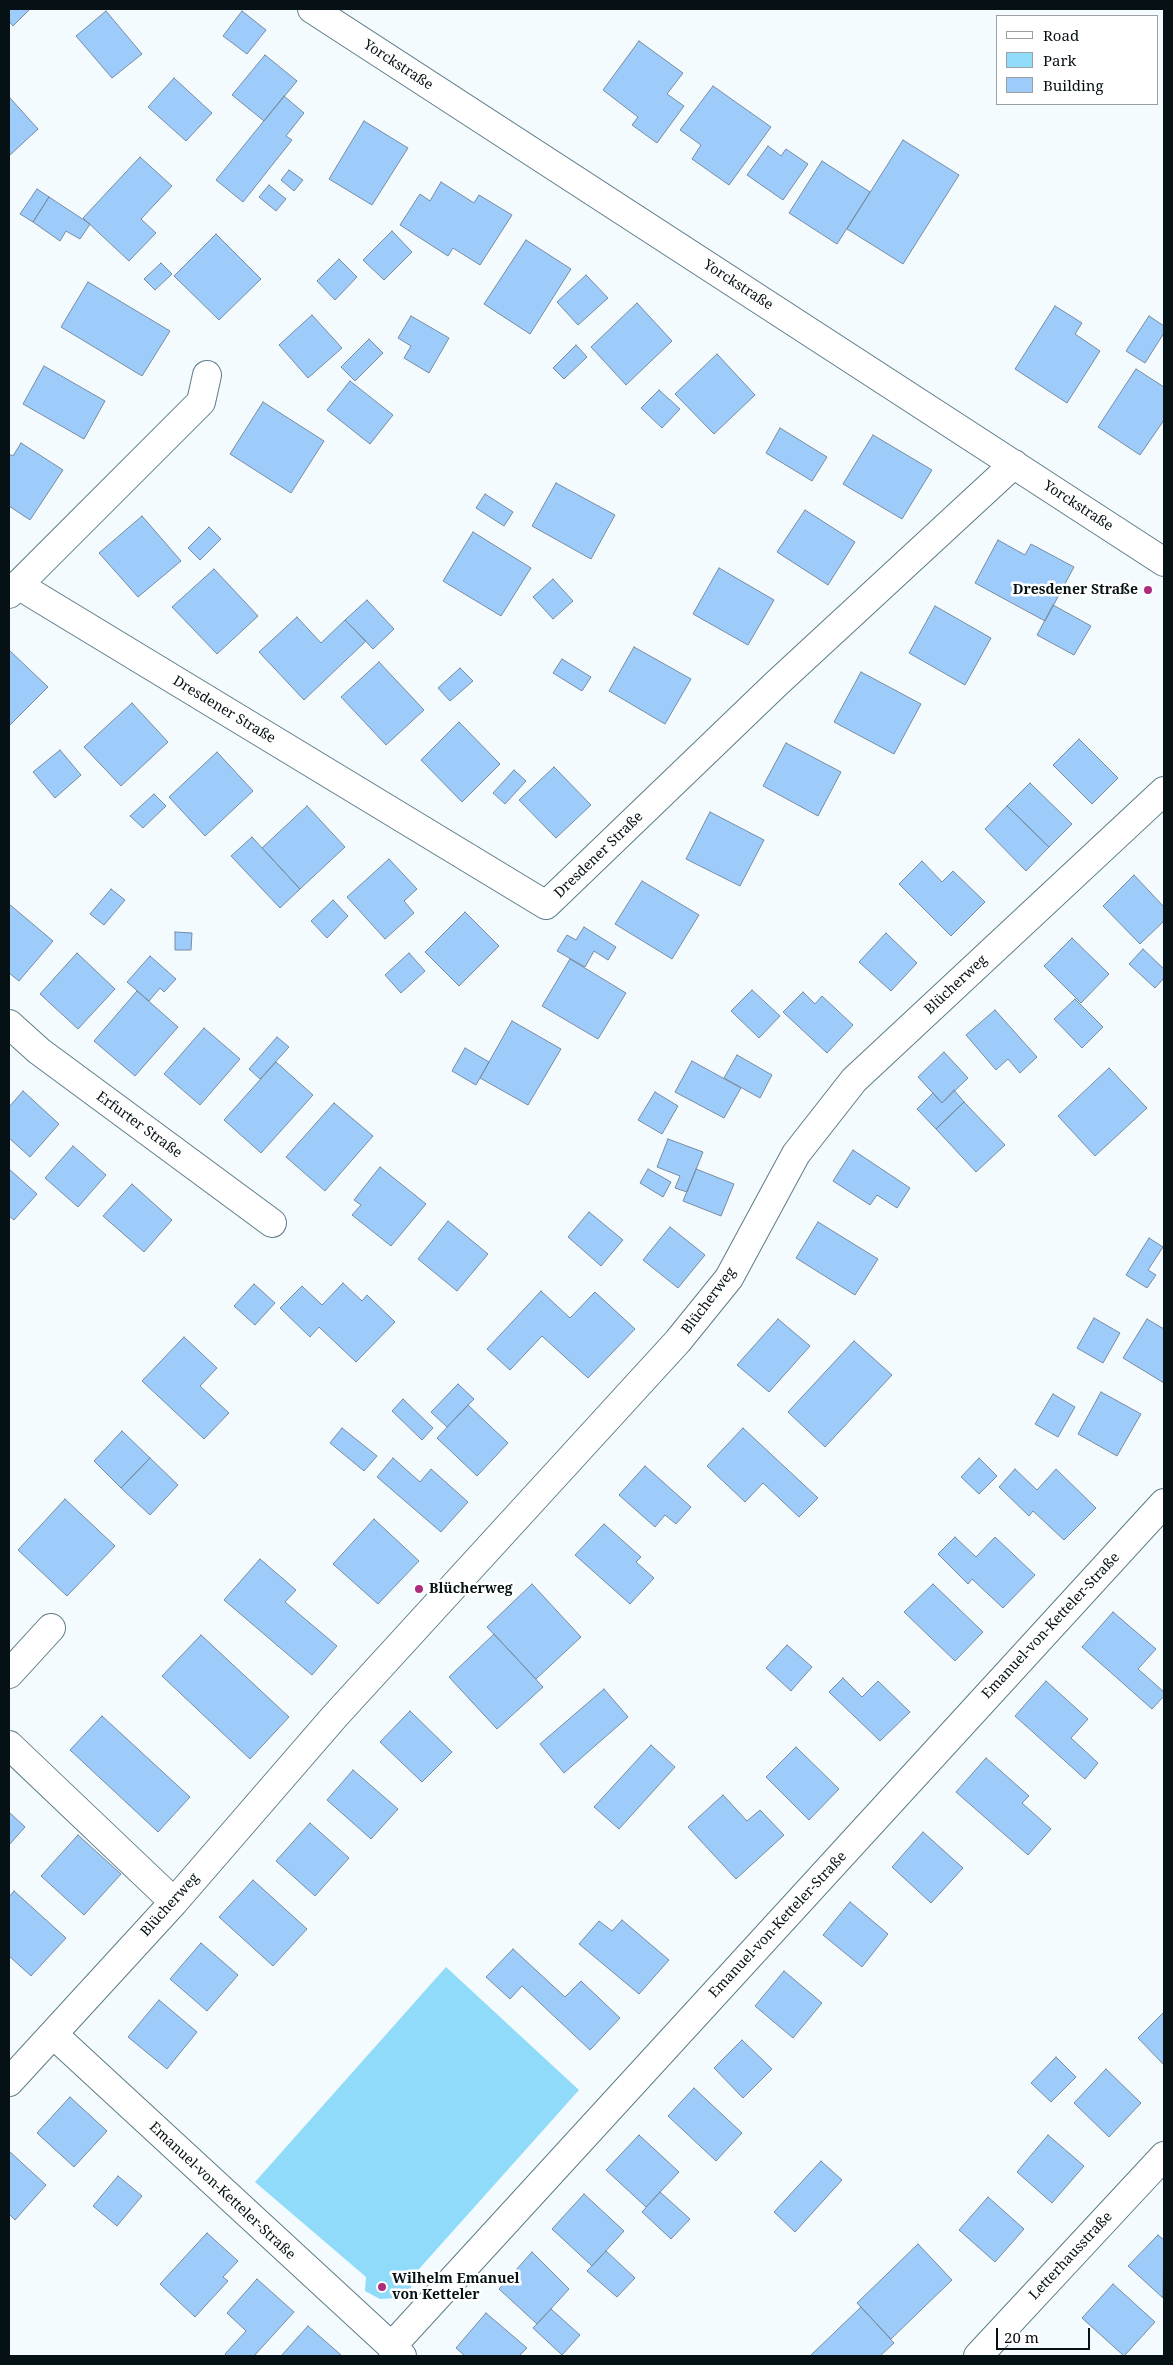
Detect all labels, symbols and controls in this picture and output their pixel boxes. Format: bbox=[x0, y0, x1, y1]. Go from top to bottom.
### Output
legend bbox=[996, 15, 1158, 105]
text: Road bbox=[1043, 25, 1079, 45]
street label: Yorckstraße bbox=[360, 36, 436, 94]
text: Park bbox=[1043, 50, 1076, 70]
text: Building bbox=[1043, 75, 1104, 95]
street label: Yorckstraße bbox=[700, 256, 776, 314]
street label: Yorckstraße bbox=[1040, 477, 1116, 535]
place label: Dresdener Straße bbox=[1013, 582, 1138, 598]
marker: Dresdener Straße bbox=[1142, 584, 1154, 596]
street label: Dresdener Straße bbox=[170, 673, 278, 747]
street label: Dresdener Straße bbox=[551, 808, 647, 902]
street label: Blücherweg bbox=[921, 952, 991, 1018]
street label: Erfurter Straße bbox=[93, 1088, 185, 1162]
street label: Blücherweg bbox=[678, 1264, 740, 1338]
street label: Emanuel-von-Ketteler-Straße bbox=[979, 1549, 1123, 1703]
place label: Blücherweg bbox=[429, 1581, 513, 1597]
marker: Blücherweg bbox=[413, 1583, 425, 1595]
street label: Emanuel-von-Ketteler-Straße bbox=[706, 1848, 850, 2002]
street label: Blücherweg bbox=[137, 1870, 203, 1940]
street label: Emanuel-von-Ketteler-Straße bbox=[145, 2119, 299, 2263]
street label: Letterhausstraße bbox=[1026, 2209, 1116, 2303]
place label: Wilhelm Emanuel von Ketteler bbox=[392, 2271, 519, 2304]
marker: Wilhelm Emanuel von Ketteler bbox=[376, 2281, 388, 2293]
scale bar bbox=[998, 2318, 1092, 2350]
text: 20 m bbox=[1004, 2327, 1039, 2347]

